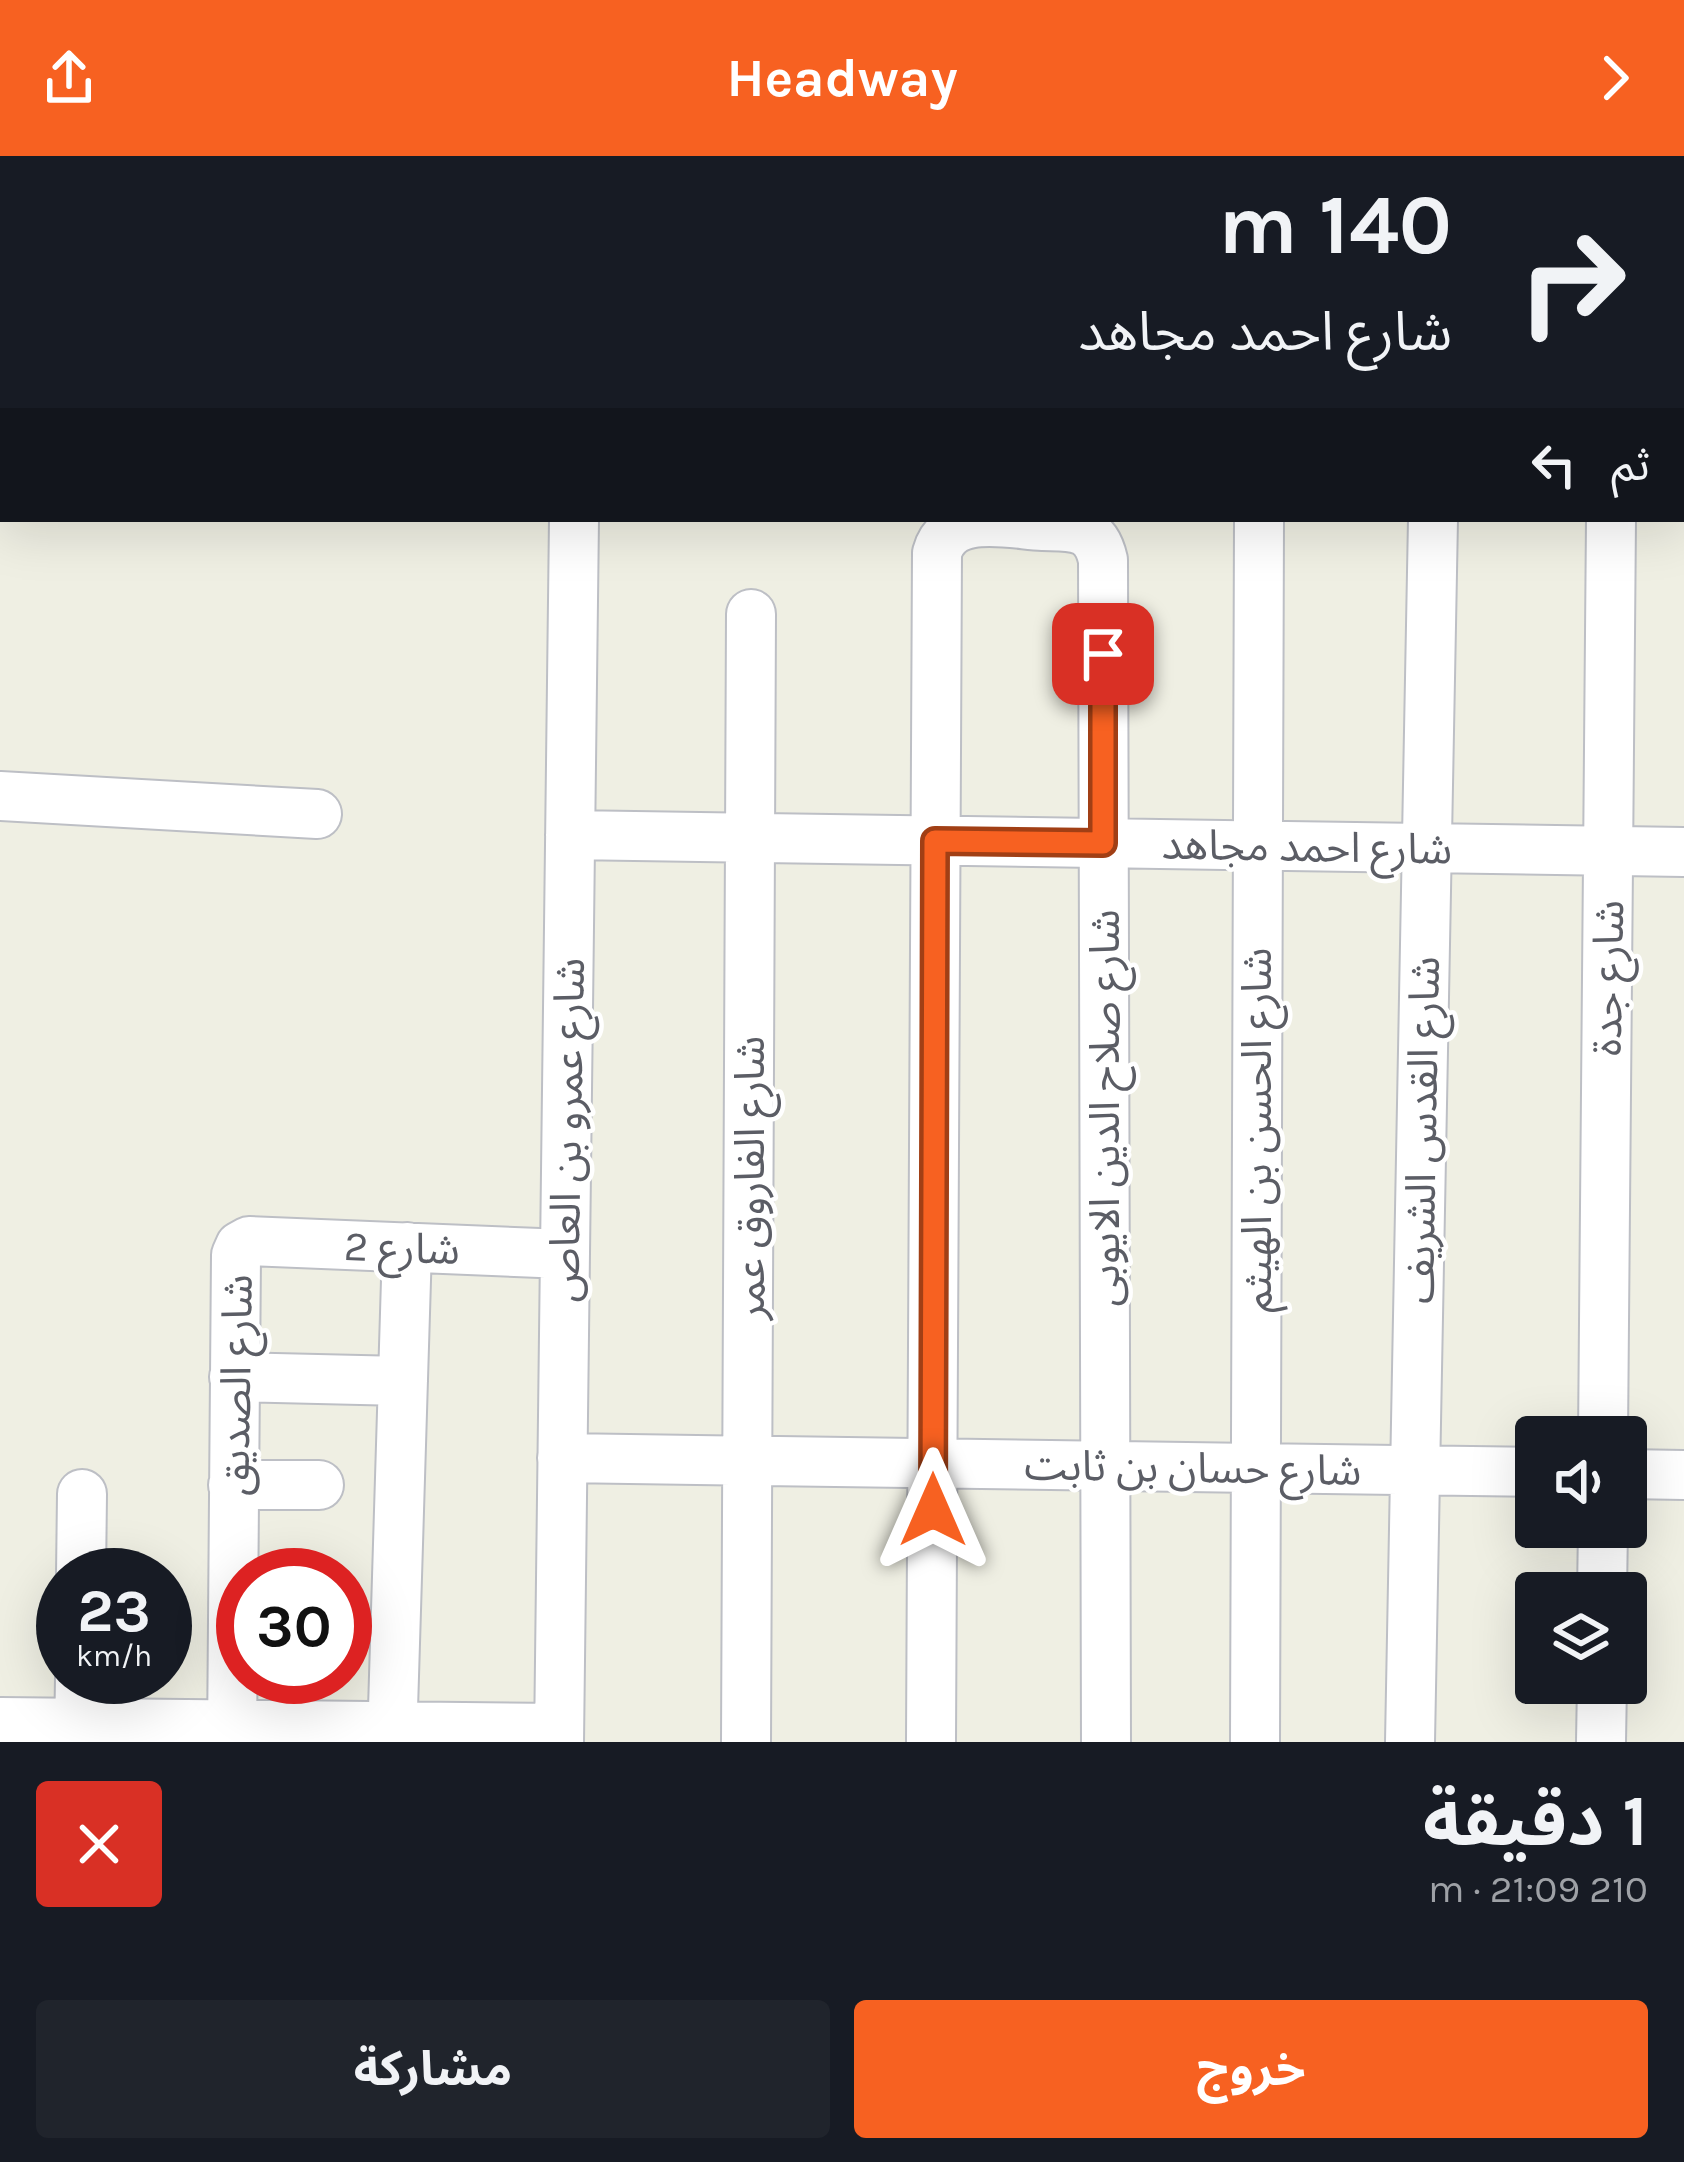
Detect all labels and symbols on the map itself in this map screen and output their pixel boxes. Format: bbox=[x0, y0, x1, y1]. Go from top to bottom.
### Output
pin bbox=[1052, 603, 1154, 705]
street label: شارع احمد مجاهد bbox=[1161, 819, 1453, 881]
street label: شارع جدة bbox=[1582, 900, 1640, 1057]
street label: شارع صلاح الدين الايوبى bbox=[1080, 909, 1136, 1307]
street label: شارع الحسن بن الهيثم bbox=[1232, 948, 1288, 1312]
street label: شارع القدس الشريف bbox=[1394, 956, 1456, 1304]
street label: شارع عمرو بن العاص bbox=[539, 957, 601, 1303]
street label: شارع الفاروق عمر bbox=[725, 1036, 781, 1322]
street label: شارع 2 bbox=[343, 1221, 461, 1281]
street label: شارع الصديق bbox=[209, 1274, 269, 1496]
street label: شارع حسان بن ثابت bbox=[1024, 1440, 1362, 1502]
position arrow bbox=[870, 1447, 996, 1573]
speed limit sign: 30 bbox=[216, 1548, 372, 1704]

